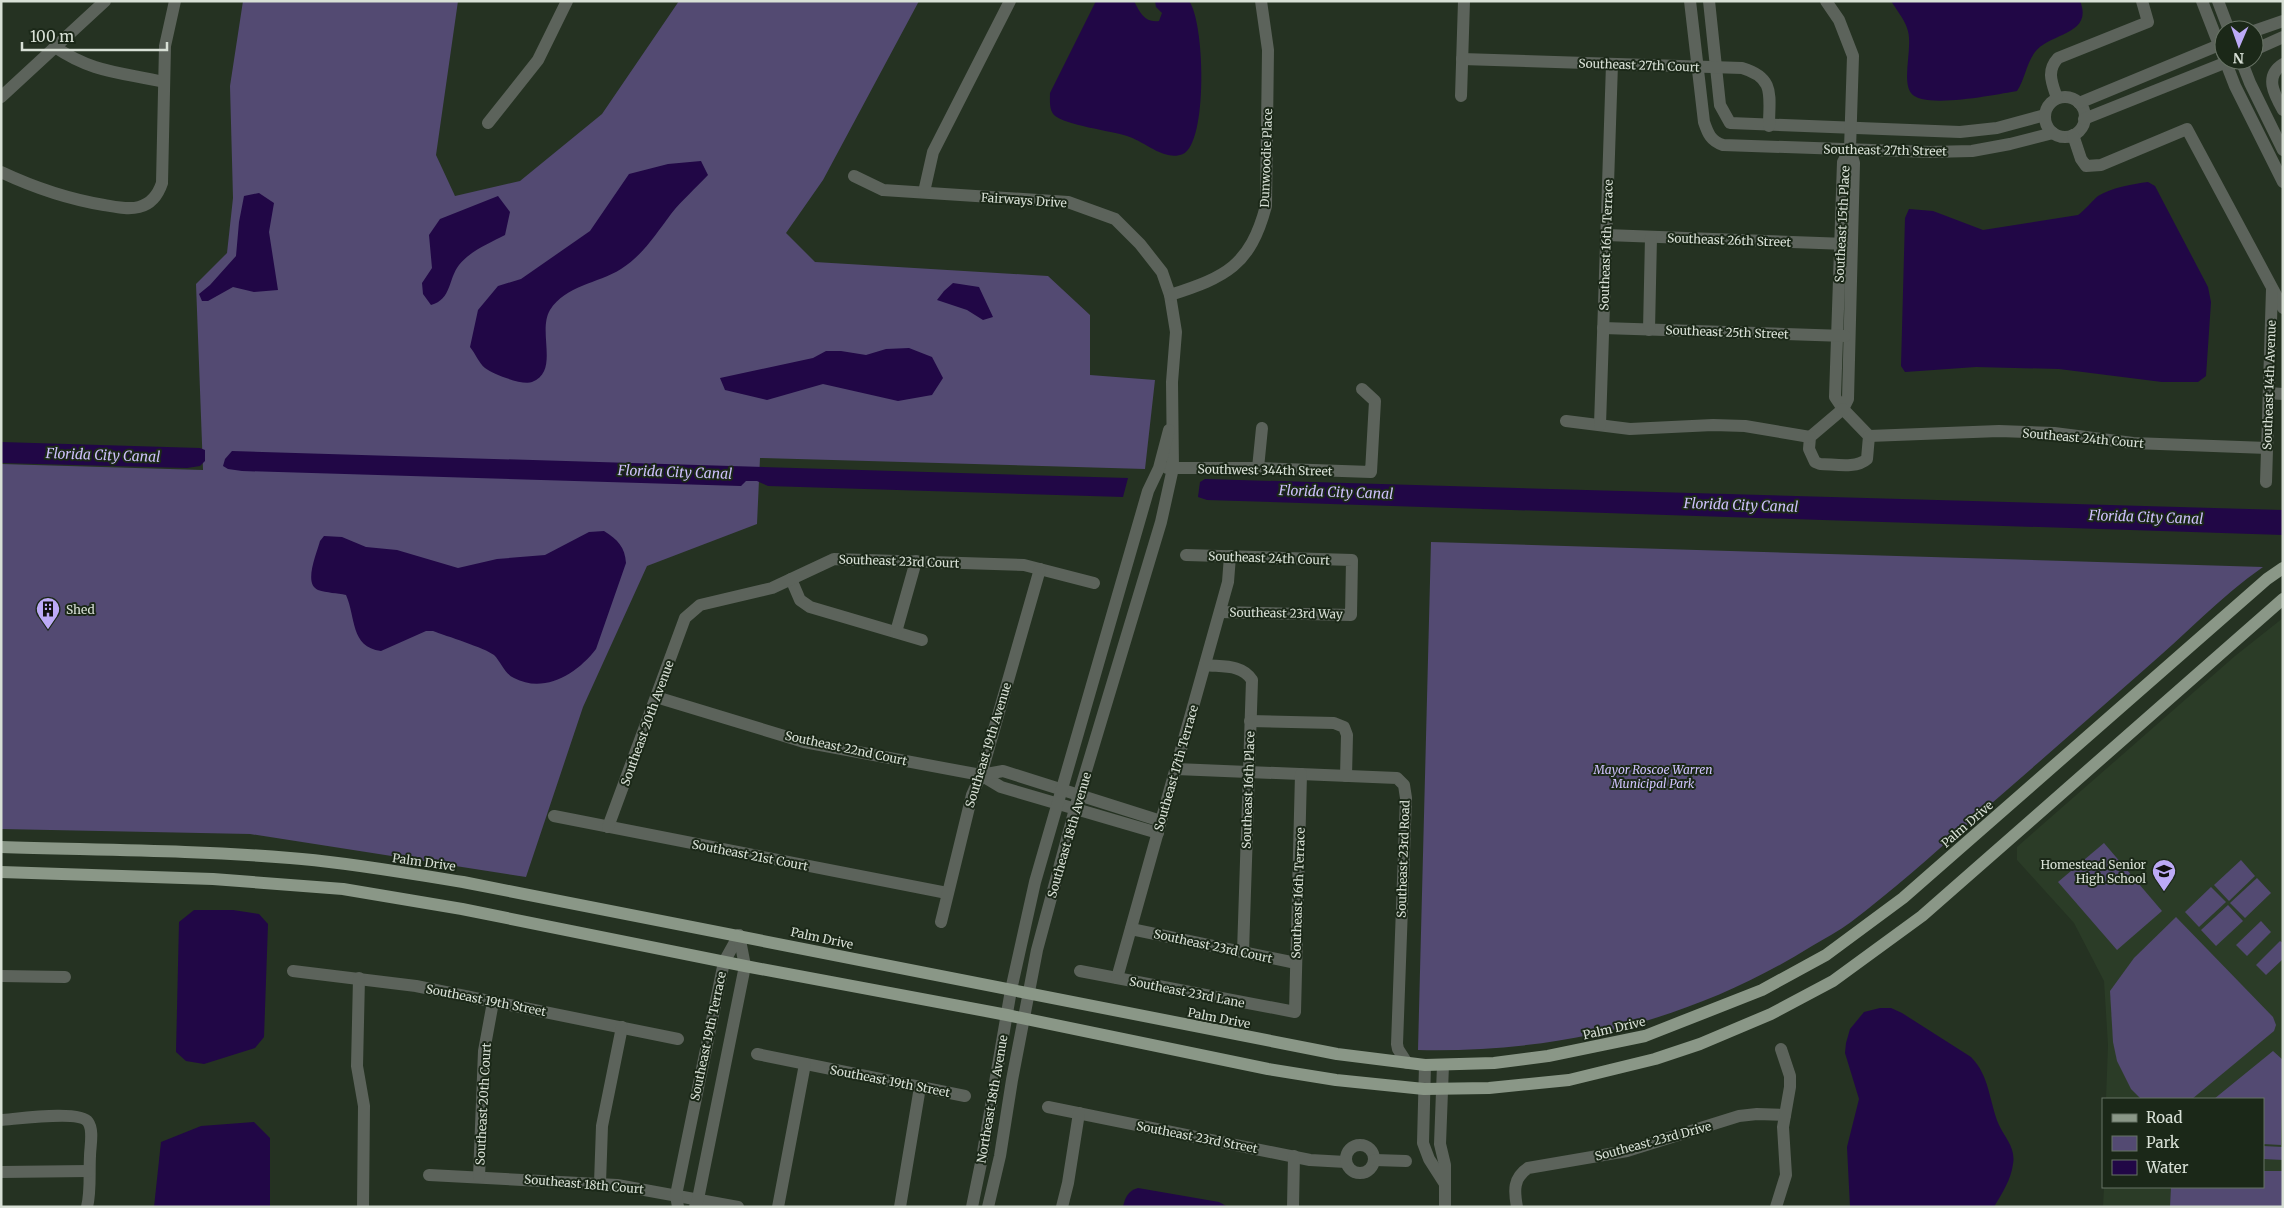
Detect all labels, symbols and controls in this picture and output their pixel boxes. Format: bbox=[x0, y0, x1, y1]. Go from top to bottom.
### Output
scale bar bbox=[22, 20, 168, 52]
north arrow bbox=[2214, 20, 2264, 70]
text: 100 m bbox=[30, 27, 74, 46]
text: N bbox=[2233, 49, 2244, 67]
street label: Southeast 27th Court bbox=[1578, 55, 1700, 75]
street label: Dunwoodie Place bbox=[1257, 108, 1275, 208]
street label: Southeast 27th Street bbox=[1823, 141, 1947, 159]
street label: Southeast 15th Place bbox=[1831, 165, 1853, 283]
street label: Southeast 16th Terrace bbox=[1596, 179, 1616, 311]
street label: Fairways Drive bbox=[981, 190, 1067, 210]
street label: Southeast 26th Street bbox=[1667, 230, 1792, 250]
street label: Southeast 14th Avenue bbox=[2259, 320, 2279, 450]
street label: Southeast 25th Street bbox=[1665, 322, 1789, 342]
street label: Southeast 24th Court bbox=[2022, 425, 2145, 451]
water label: Florida City Canal bbox=[44, 444, 161, 466]
water label: Florida City Canal bbox=[616, 461, 733, 483]
street label: Southwest 344th Street bbox=[1197, 461, 1333, 479]
water label: Florida City Canal bbox=[1277, 481, 1394, 503]
water label: Florida City Canal bbox=[1682, 494, 1799, 516]
water label: Florida City Canal bbox=[2087, 506, 2204, 528]
street label: Southeast 24th Court bbox=[1208, 548, 1330, 568]
street label: Southeast 23rd Court bbox=[838, 551, 960, 571]
building icon: Shed bbox=[35, 596, 61, 630]
place label: Shed bbox=[66, 602, 95, 617]
street label: Southeast 23rd Way bbox=[1229, 605, 1343, 621]
street label: Southeast 20th Avenue bbox=[617, 658, 677, 788]
street label: Southeast 19th Avenue bbox=[962, 681, 1014, 809]
street label: Southeast 17th Terrace bbox=[1151, 703, 1201, 833]
street label: Southeast 22nd Court bbox=[784, 728, 909, 768]
street label: Southeast 16th Place bbox=[1238, 731, 1258, 849]
park label: Mayor Roscoe Warren Municipal Park bbox=[1593, 762, 1712, 791]
street label: Southeast 18th Avenue bbox=[1044, 770, 1094, 900]
street label: Palm Drive bbox=[1938, 797, 1996, 851]
street label: Southeast 23rd Road bbox=[1393, 800, 1413, 918]
street label: Southeast 16th Terrace bbox=[1288, 827, 1308, 959]
street label: Southeast 21st Court bbox=[691, 836, 810, 874]
street label: Palm Drive bbox=[391, 850, 457, 874]
place label: Homestead Senior High School bbox=[2041, 857, 2147, 886]
school or university icon: Homestead Senior High School bbox=[2151, 858, 2177, 892]
street label: Palm Drive bbox=[789, 924, 855, 952]
street label: Southeast 23rd Court bbox=[1152, 926, 1274, 966]
street label: Southeast 19th Terrace bbox=[687, 970, 729, 1102]
street label: Southeast 23rd Lane bbox=[1128, 973, 1246, 1011]
street label: Southeast 19th Street bbox=[425, 981, 548, 1019]
street label: Palm Drive bbox=[1186, 1005, 1252, 1031]
street label: Palm Drive bbox=[1581, 1014, 1647, 1042]
street label: Northeast 18th Avenue bbox=[973, 1034, 1011, 1164]
street label: Southeast 20th Court bbox=[472, 1042, 494, 1166]
street label: Southeast 19th Street bbox=[829, 1062, 952, 1100]
legend bbox=[2102, 1098, 2264, 1188]
text: Road bbox=[2146, 1108, 2182, 1127]
street label: Southeast 23rd Street bbox=[1135, 1118, 1259, 1156]
street label: Southeast 23rd Drive bbox=[1593, 1118, 1713, 1164]
text: Park bbox=[2146, 1133, 2180, 1152]
text: Water bbox=[2145, 1158, 2189, 1177]
street label: Southeast 18th Court bbox=[524, 1171, 645, 1197]

